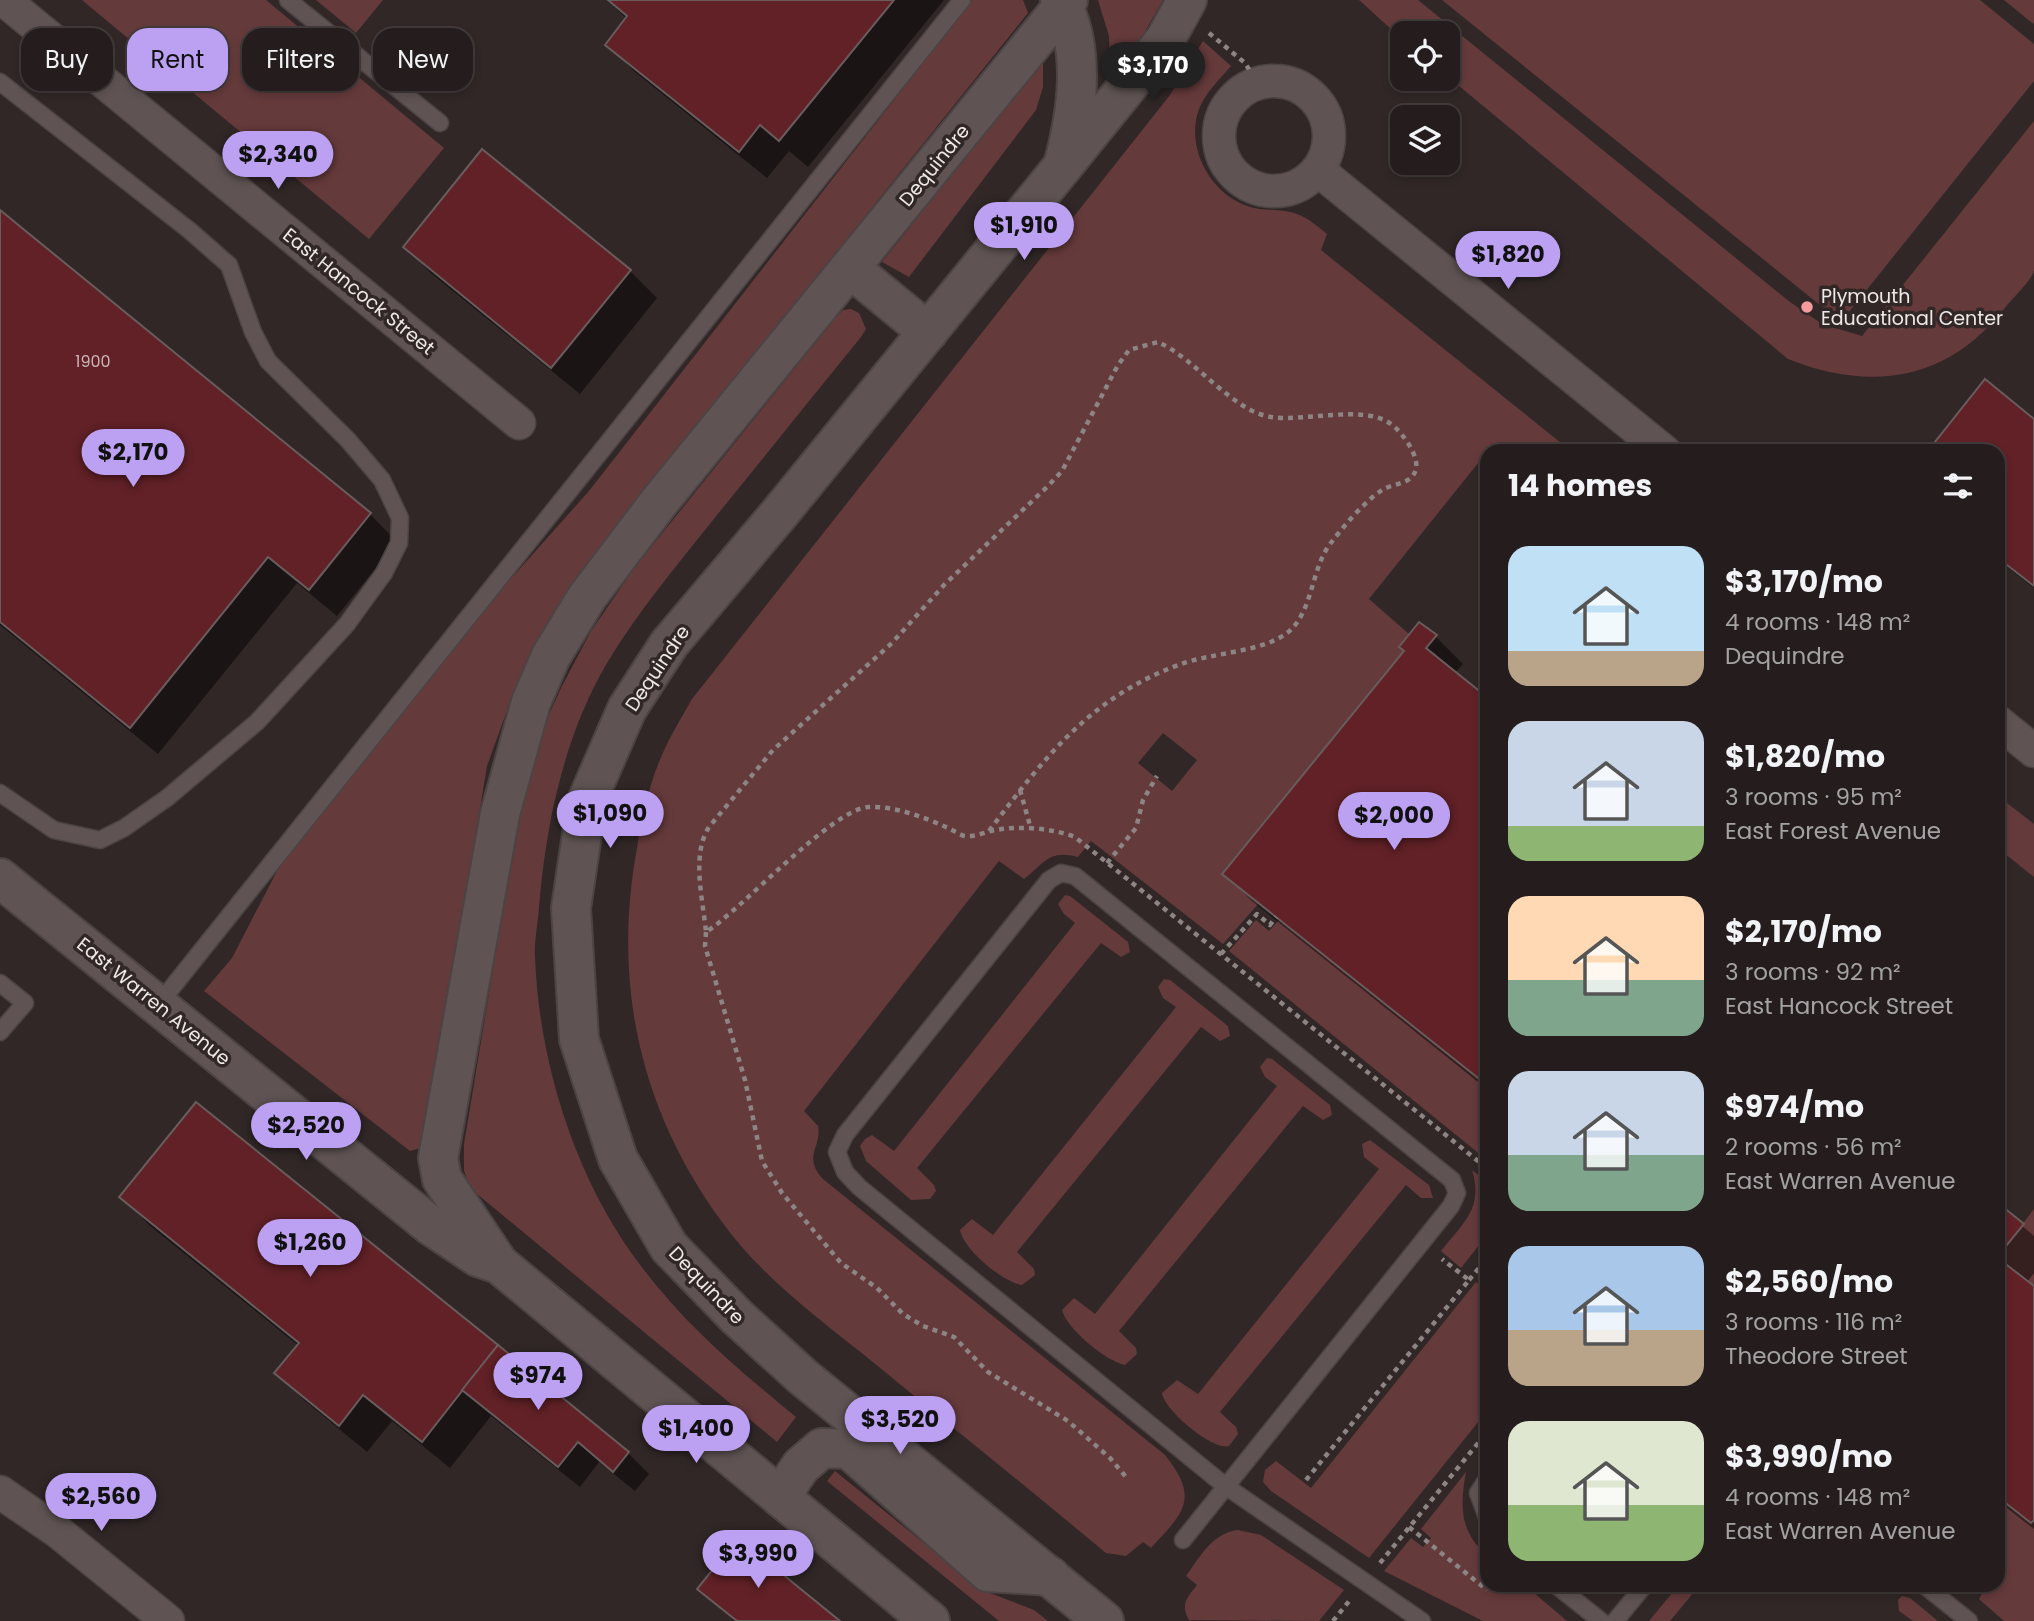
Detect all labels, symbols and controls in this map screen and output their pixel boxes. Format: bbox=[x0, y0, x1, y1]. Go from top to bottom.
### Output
map controls bbox=[1390, 21, 1460, 175]
button: locate bbox=[1390, 21, 1460, 91]
chip: Buy bbox=[21, 28, 113, 91]
chip: Rent bbox=[127, 28, 228, 91]
chip: Filters bbox=[242, 28, 359, 91]
chip: New bbox=[373, 28, 473, 91]
pin: $3,170 bbox=[1096, 42, 1210, 102]
text: $3,170 bbox=[1117, 49, 1189, 81]
button: layers bbox=[1390, 105, 1460, 175]
street label: Dequindre bbox=[893, 118, 976, 212]
pin: $2,340 bbox=[221, 132, 335, 191]
text: $2,340 bbox=[238, 138, 318, 170]
pin: $1,910 bbox=[967, 202, 1081, 262]
text: $1,910 bbox=[990, 209, 1058, 241]
street label: East Hancock Street bbox=[277, 222, 440, 361]
pin: $1,820 bbox=[1451, 232, 1565, 291]
text: $1,820 bbox=[1471, 238, 1545, 270]
place label: Plymouth Educational Center bbox=[1821, 283, 2003, 332]
marker: Plymouth Educational Center bbox=[1799, 299, 1815, 315]
house number: 1900 bbox=[75, 350, 111, 373]
pin: $2,170 bbox=[76, 430, 190, 489]
text: $2,170 bbox=[98, 436, 168, 468]
text: 14 homes bbox=[1508, 464, 1652, 507]
icon: filters bbox=[1939, 467, 1977, 505]
text: $3,170/mo bbox=[1725, 560, 1883, 603]
icon: home bbox=[1564, 574, 1648, 658]
text: 4 rooms · 148 m² bbox=[1725, 606, 1910, 638]
street label: Dequindre bbox=[619, 620, 696, 717]
text: Dequindre bbox=[1725, 640, 1845, 672]
text: $1,820/mo bbox=[1725, 735, 1885, 778]
icon: home bbox=[1564, 749, 1648, 833]
text: 3 rooms · 95 m² bbox=[1725, 781, 1902, 813]
pin: $1,090 bbox=[553, 790, 667, 850]
pin: $2,000 bbox=[1337, 792, 1451, 852]
text: $1,090 bbox=[573, 797, 647, 829]
text: $2,000 bbox=[1354, 799, 1434, 831]
text: East Forest Avenue bbox=[1725, 815, 1941, 847]
text: $2,170/mo bbox=[1725, 910, 1882, 953]
icon: home bbox=[1564, 924, 1648, 1008]
street label: East Warren Avenue bbox=[71, 931, 236, 1072]
text: 3 rooms · 92 m² bbox=[1725, 956, 1901, 988]
text: East Hancock Street bbox=[1725, 990, 1953, 1022]
text: $974/mo bbox=[1725, 1085, 1864, 1128]
icon: home bbox=[1564, 1099, 1648, 1183]
pin: $2,520 bbox=[249, 1102, 363, 1162]
text: $2,520 bbox=[267, 1109, 345, 1141]
text: 2 rooms · 56 m² bbox=[1725, 1131, 1902, 1163]
text: East Warren Avenue bbox=[1725, 1165, 1956, 1197]
pin: $1,260 bbox=[253, 1220, 367, 1279]
text: $1,260 bbox=[273, 1226, 347, 1258]
street label: Dequindre bbox=[663, 1240, 751, 1330]
text: $2,560/mo bbox=[1725, 1260, 1893, 1303]
icon: home bbox=[1564, 1274, 1648, 1358]
text: 3 rooms · 116 m² bbox=[1725, 1306, 1902, 1338]
text: Theodore Street bbox=[1725, 1340, 1908, 1372]
pin: $974 bbox=[497, 1352, 579, 1412]
text: $974 bbox=[509, 1359, 567, 1391]
pin: $3,520 bbox=[843, 1396, 957, 1456]
text: $3,520 bbox=[861, 1403, 939, 1435]
pin: $1,400 bbox=[639, 1406, 753, 1465]
text: $1,400 bbox=[658, 1412, 734, 1444]
text: $3,990/mo bbox=[1725, 1435, 1892, 1478]
icon: home bbox=[1564, 1449, 1648, 1533]
pin: $2,560 bbox=[44, 1474, 158, 1533]
text: $2,560 bbox=[61, 1480, 141, 1512]
text: 4 rooms · 148 m² bbox=[1725, 1481, 1910, 1513]
text: East Warren Avenue bbox=[1725, 1515, 1956, 1547]
pin: $3,990 bbox=[701, 1530, 815, 1590]
text: $3,990 bbox=[719, 1537, 797, 1569]

